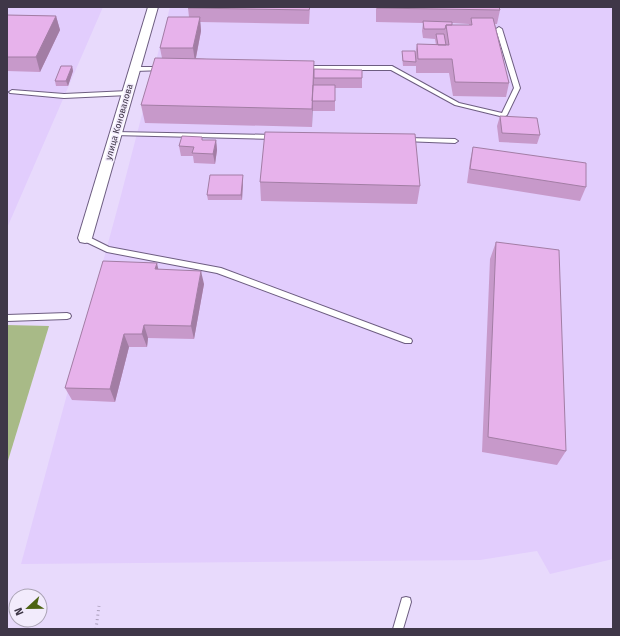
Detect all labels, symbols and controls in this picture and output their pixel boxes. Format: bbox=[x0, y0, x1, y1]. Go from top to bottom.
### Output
street label: улица Коновалова bbox=[103, 83, 135, 161]
north arrow bbox=[8, 588, 48, 628]
text: N bbox=[12, 606, 27, 617]

